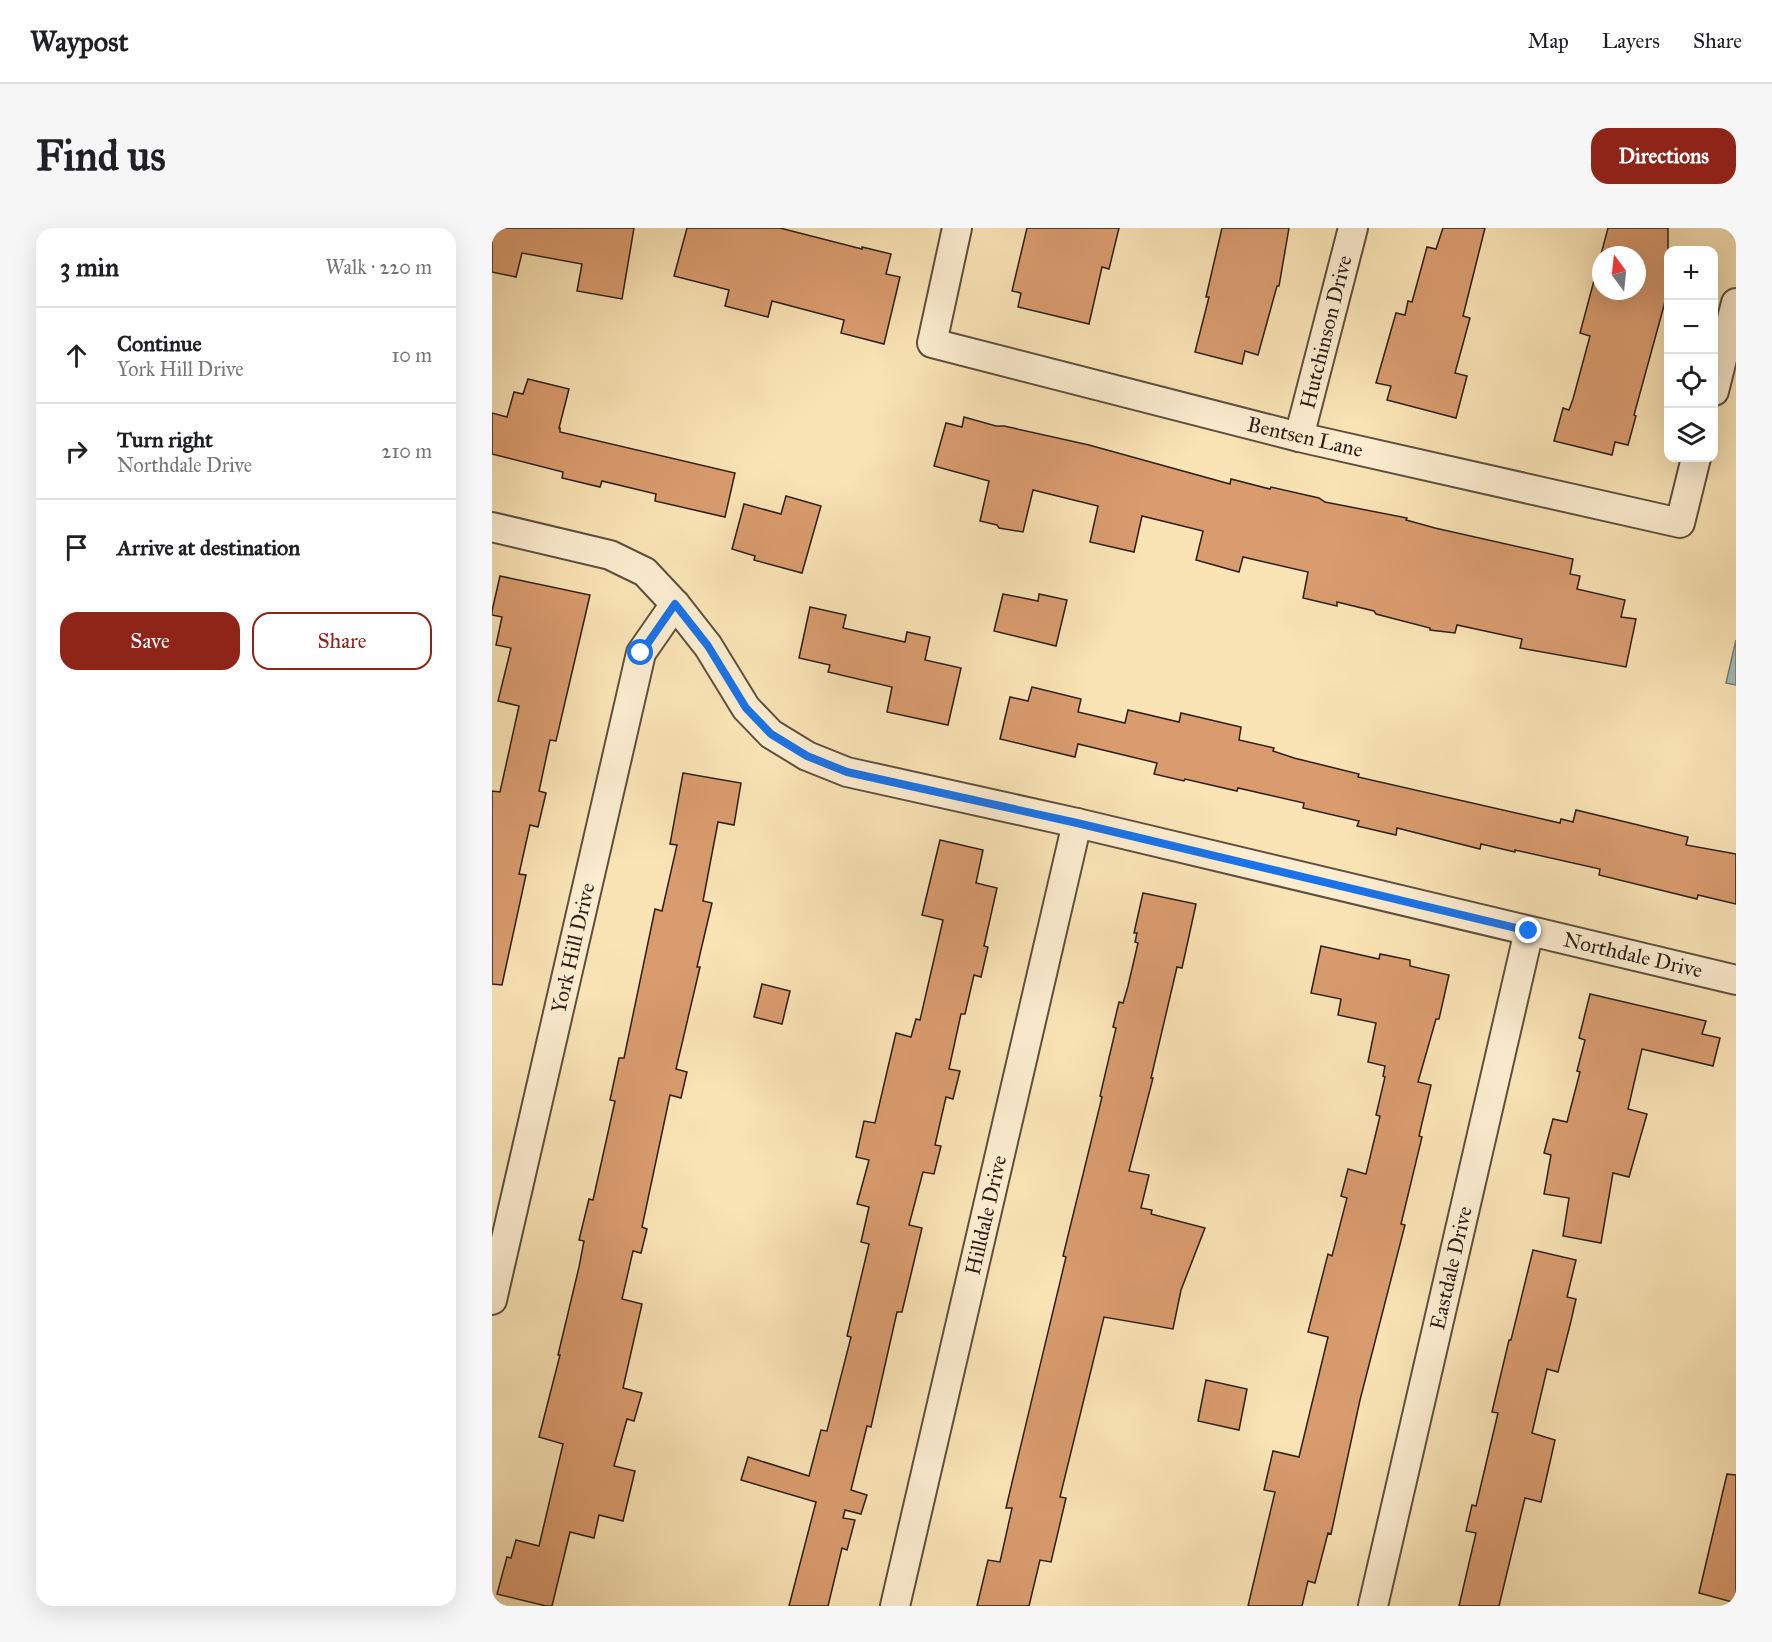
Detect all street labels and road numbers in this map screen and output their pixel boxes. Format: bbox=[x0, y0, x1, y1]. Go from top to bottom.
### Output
street label: Hutchinson Drive bbox=[1294, 252, 1358, 411]
street label: Bentsen Lane bbox=[1245, 411, 1366, 463]
street label: York Hill Drive bbox=[545, 880, 601, 1016]
street label: Northdale Drive bbox=[1561, 926, 1705, 984]
street label: Hilldale Drive bbox=[960, 1152, 1012, 1277]
street label: Eastdale Drive bbox=[1424, 1204, 1478, 1332]

